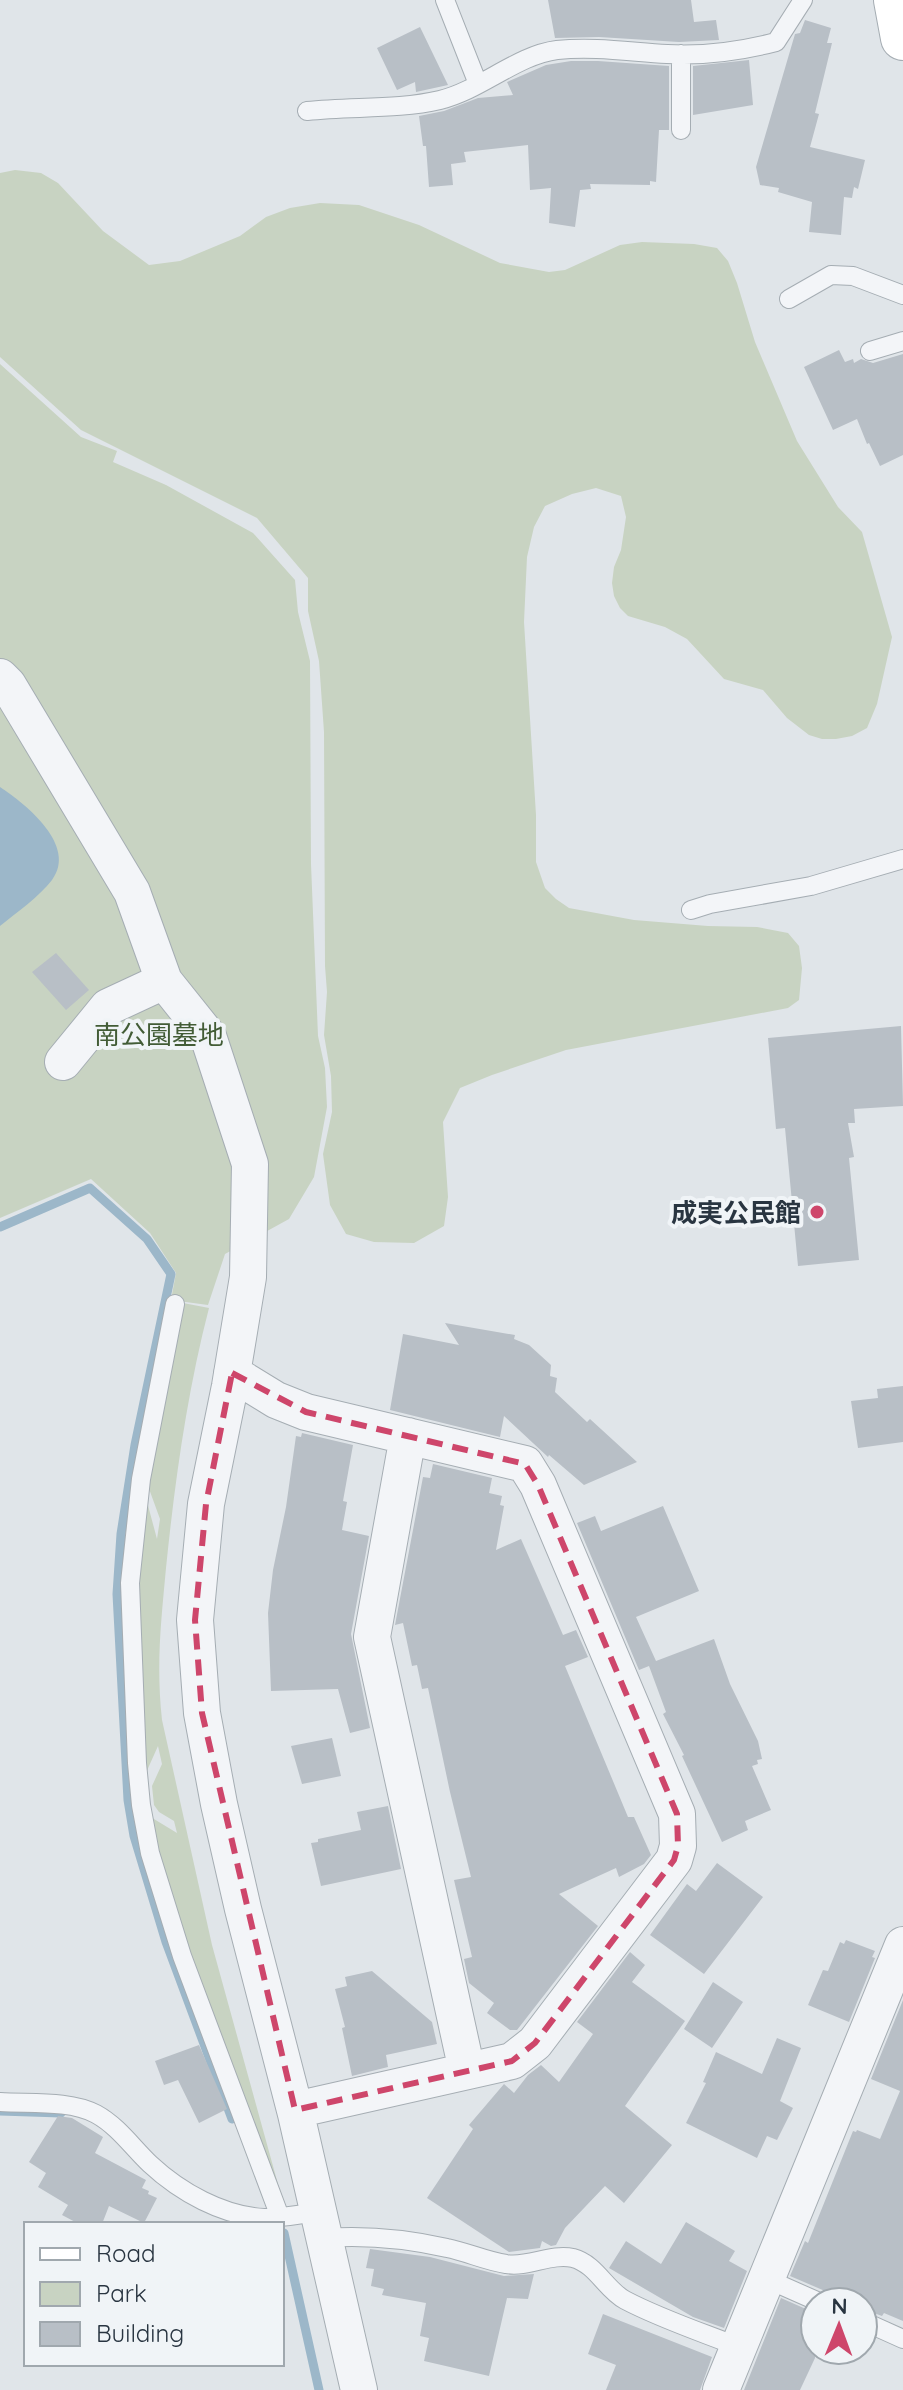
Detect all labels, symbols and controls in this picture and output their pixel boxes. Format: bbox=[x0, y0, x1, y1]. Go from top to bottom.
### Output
park label: 南公園墓地 bbox=[94, 1018, 224, 1051]
place label: 成実公民館 bbox=[671, 1196, 801, 1229]
marker: 成実公民館 bbox=[808, 1203, 826, 1221]
legend bbox=[24, 2222, 284, 2366]
text: Road bbox=[96, 2238, 156, 2268]
text: Park bbox=[96, 2278, 147, 2308]
north arrow bbox=[799, 2286, 879, 2366]
text: N bbox=[831, 2292, 848, 2320]
text: Building bbox=[96, 2318, 184, 2348]

